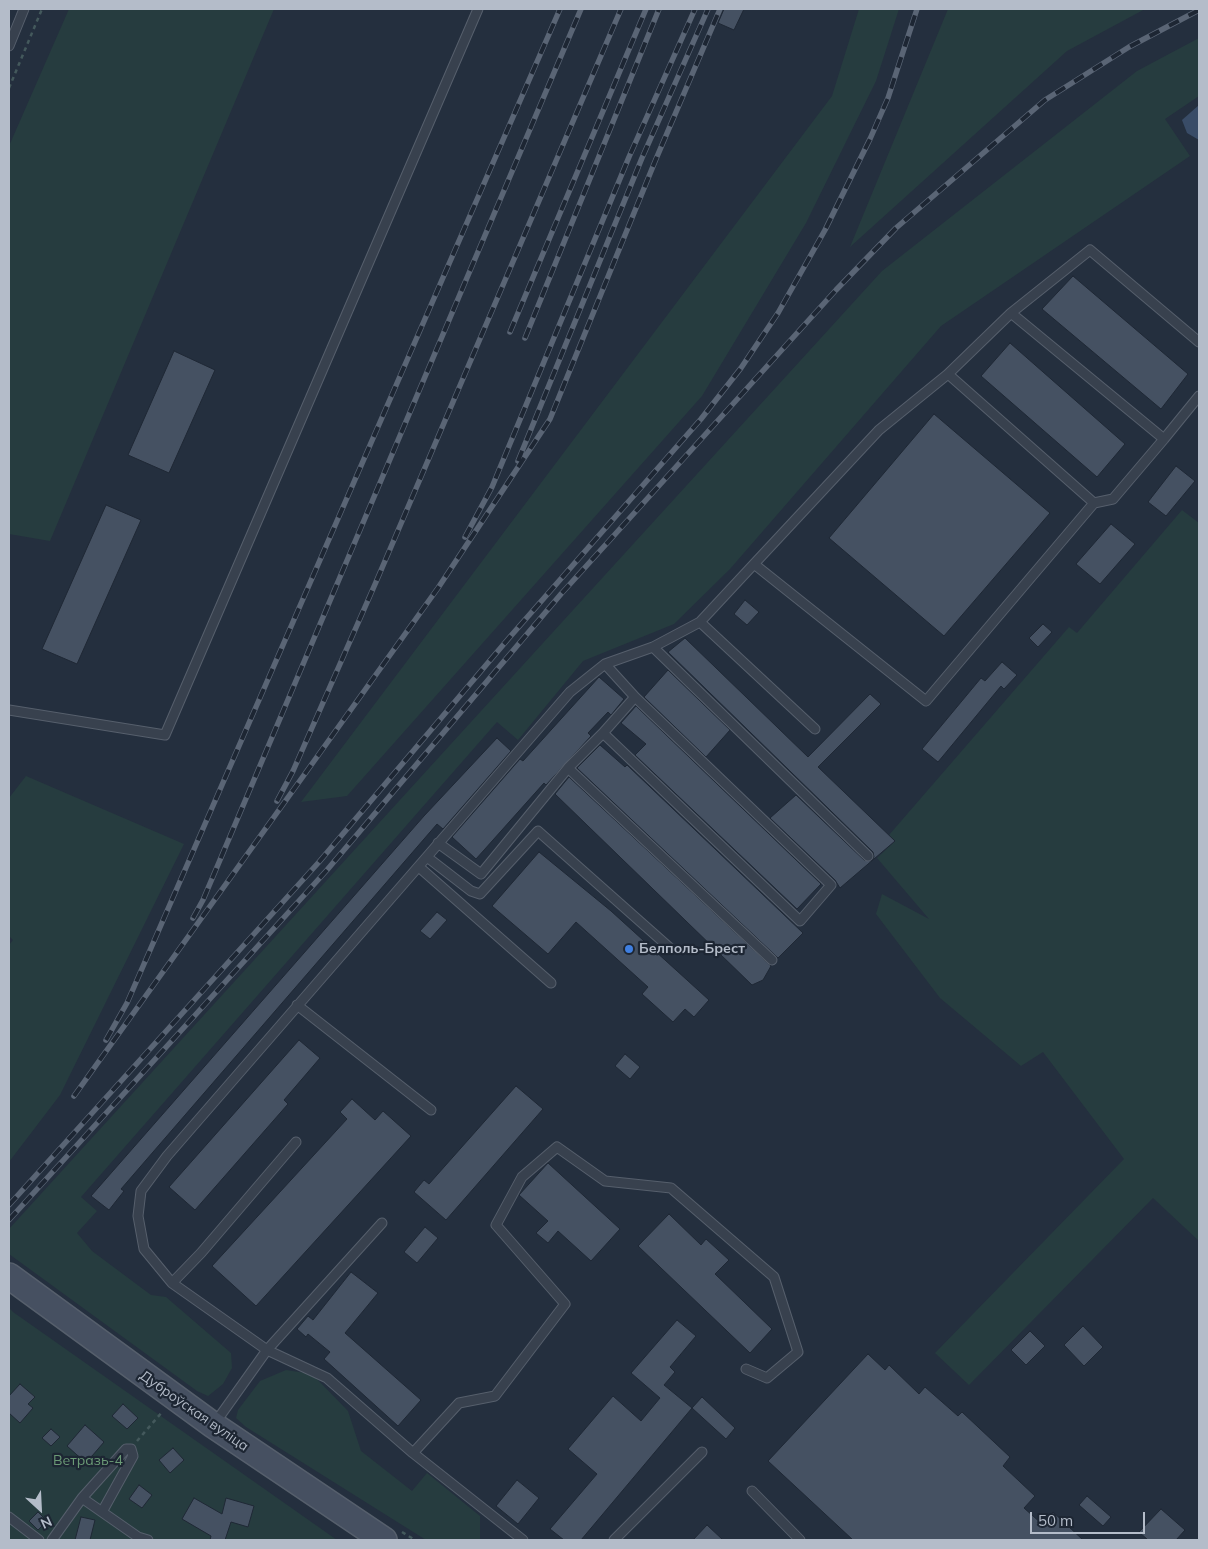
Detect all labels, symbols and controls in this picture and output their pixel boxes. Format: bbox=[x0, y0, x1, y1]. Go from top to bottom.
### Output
place label: Белполь-Брест bbox=[639, 941, 745, 957]
marker: Белполь-Брест bbox=[623, 943, 635, 955]
street label: Дуброўская вуліца bbox=[136, 1367, 252, 1455]
park label: Ветразь-4 bbox=[53, 1453, 123, 1469]
north arrow bbox=[15, 1484, 65, 1534]
scale bar bbox=[1033, 1502, 1148, 1534]
text: 50 m bbox=[1038, 1511, 1073, 1530]
text: N bbox=[38, 1512, 55, 1533]

